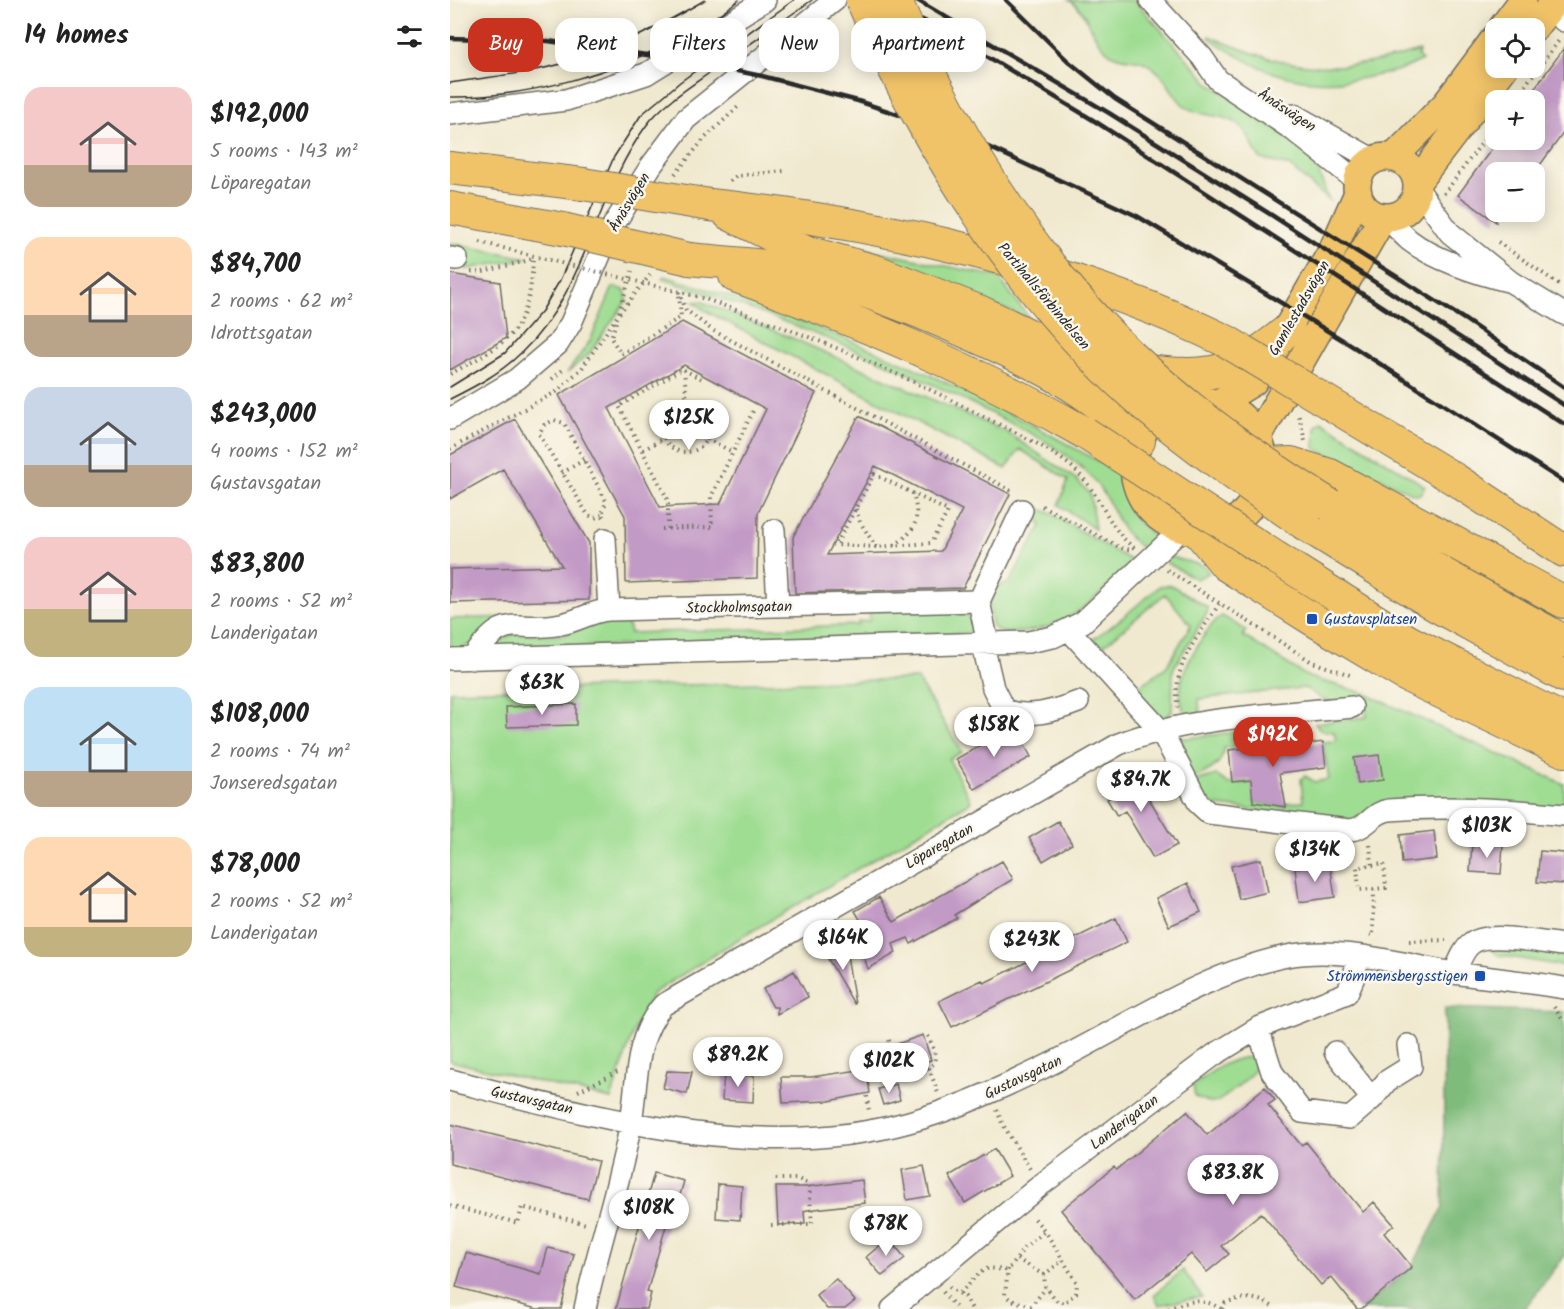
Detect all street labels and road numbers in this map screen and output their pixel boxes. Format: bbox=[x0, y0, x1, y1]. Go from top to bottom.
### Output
street label: Ånäsvägen bbox=[1252, 83, 1321, 139]
street label: Ånäsvägen bbox=[603, 168, 657, 237]
street label: Partihallsförbindelsen bbox=[991, 238, 1096, 356]
street label: Gamlestadsvägen bbox=[1263, 256, 1337, 361]
street label: Stockholmsgatan bbox=[686, 595, 792, 621]
street label: Löparegatan bbox=[901, 818, 978, 876]
street label: Gustavsgatan bbox=[981, 1049, 1066, 1106]
street label: Gustavsgatan bbox=[488, 1080, 575, 1122]
street label: Landerigatan bbox=[1085, 1089, 1164, 1157]

